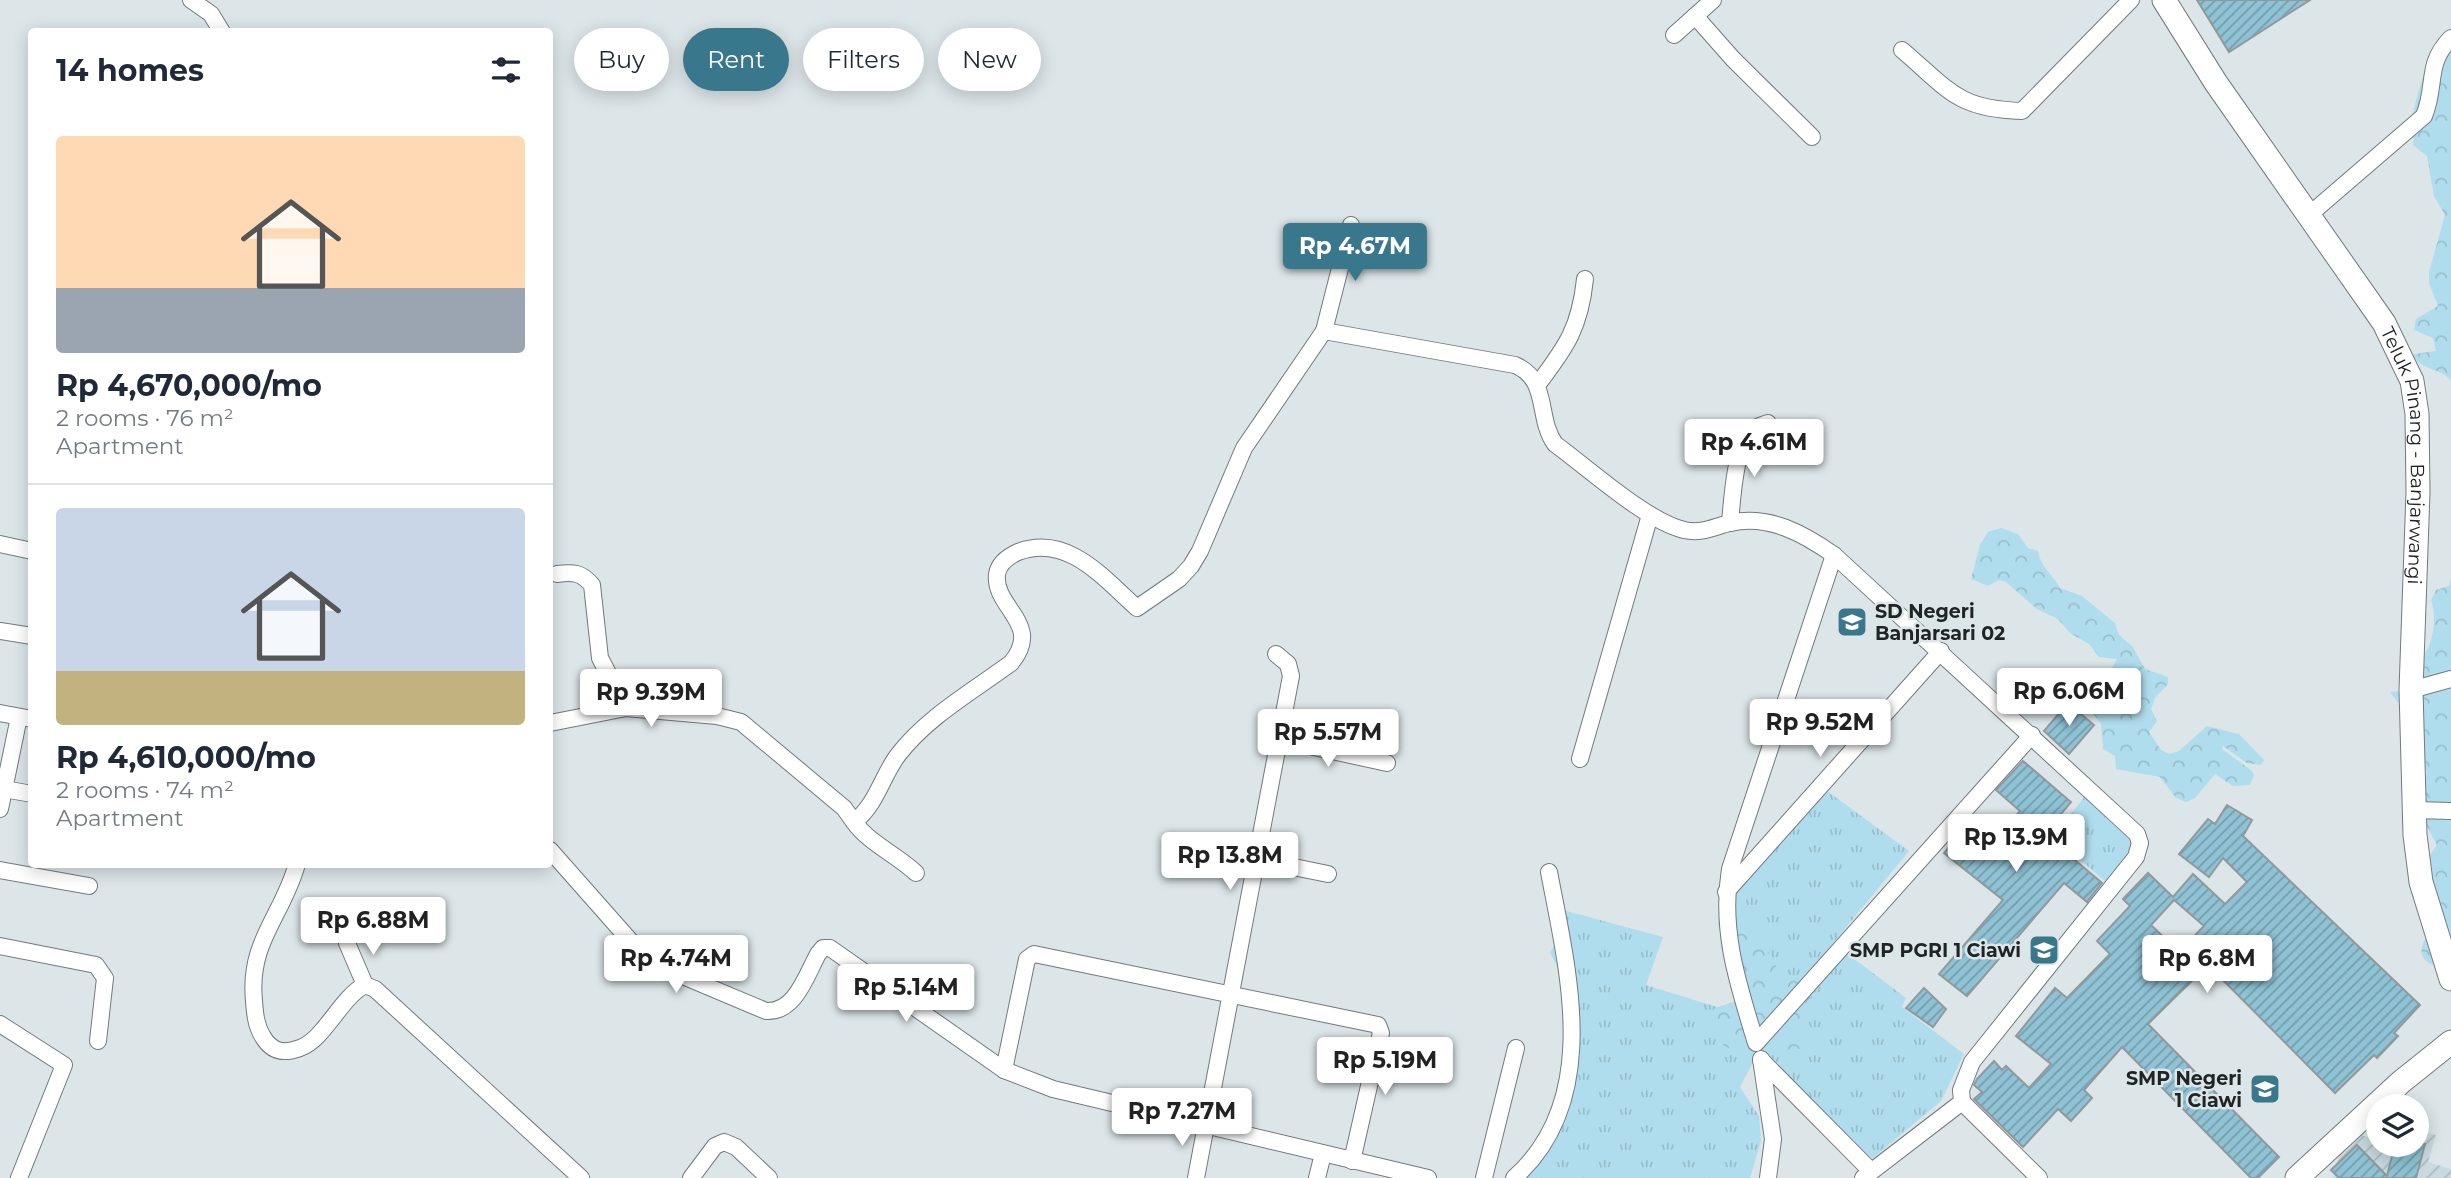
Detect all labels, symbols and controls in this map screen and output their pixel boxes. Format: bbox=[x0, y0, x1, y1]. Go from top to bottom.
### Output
chip: Buy bbox=[574, 28, 669, 91]
chip: Rent bbox=[683, 28, 789, 91]
chip: Filters bbox=[803, 28, 924, 91]
chip: New bbox=[938, 28, 1041, 91]
icon: filters bbox=[487, 51, 525, 89]
text: 14 homes bbox=[56, 52, 204, 89]
icon: home bbox=[228, 181, 354, 307]
pin: Rp 4.67M bbox=[1283, 224, 1427, 283]
text: Rp 4.67M bbox=[1299, 232, 1411, 260]
street label: Teluk Pinang - Banjarwangi bbox=[2376, 323, 2429, 585]
text: Rp 4,670,000/mo bbox=[56, 367, 322, 404]
text: 2 rooms · 76 m² bbox=[56, 404, 234, 432]
pin: Rp 4.61M bbox=[1682, 420, 1826, 479]
text: Rp 4.61M bbox=[1701, 428, 1807, 456]
text: Apartment bbox=[56, 432, 184, 460]
icon: home bbox=[228, 553, 354, 679]
place label: SD Negeri Banjarsari 02 bbox=[1875, 600, 2005, 645]
school or university icon: SD Negeri Banjarsari 02 bbox=[1835, 605, 1869, 639]
pin: Rp 6.06M bbox=[1997, 668, 2141, 728]
pin: Rp 9.39M bbox=[579, 670, 723, 729]
text: Rp 6.06M bbox=[2013, 677, 2125, 705]
text: Rp 9.39M bbox=[596, 678, 706, 706]
pin: Rp 9.52M bbox=[1748, 700, 1892, 759]
text: Rp 9.52M bbox=[1766, 708, 1874, 736]
pin: Rp 5.57M bbox=[1256, 710, 1400, 769]
text: Rp 5.57M bbox=[1274, 718, 1382, 746]
text: Rp 4,610,000/mo bbox=[56, 739, 316, 776]
text: 2 rooms · 74 m² bbox=[56, 776, 234, 804]
text: Apartment bbox=[56, 804, 184, 832]
pin: Rp 13.9M bbox=[1944, 814, 2088, 874]
text: Rp 13.9M bbox=[1964, 823, 2068, 851]
pin: Rp 13.8M bbox=[1158, 832, 1302, 892]
text: Rp 13.8M bbox=[1177, 841, 1283, 869]
pin: Rp 6.88M bbox=[301, 898, 445, 957]
text: Rp 6.88M bbox=[317, 906, 429, 934]
school or university icon: SMP PGRI 1 Ciawi bbox=[2027, 933, 2061, 967]
pin: Rp 4.74M bbox=[604, 936, 748, 995]
pin: Rp 6.8M bbox=[2142, 936, 2272, 995]
place label: SMP PGRI 1 Ciawi bbox=[1850, 939, 2021, 962]
text: Rp 4.74M bbox=[620, 944, 732, 972]
text: Rp 6.8M bbox=[2158, 944, 2256, 972]
pin: Rp 5.14M bbox=[834, 964, 978, 1024]
text: Rp 5.14M bbox=[853, 973, 959, 1001]
pin: Rp 5.19M bbox=[1313, 1038, 1457, 1097]
text: Rp 5.19M bbox=[1333, 1046, 1437, 1074]
place label: SMP Negeri 1 Ciawi bbox=[2126, 1067, 2242, 1112]
school or university icon: SMP Negeri 1 Ciawi bbox=[2248, 1072, 2282, 1106]
pin: Rp 7.27M bbox=[1110, 1088, 1254, 1148]
map controls bbox=[2366, 1094, 2429, 1157]
button: layers bbox=[2366, 1094, 2429, 1157]
text: Rp 7.27M bbox=[1128, 1097, 1236, 1125]

